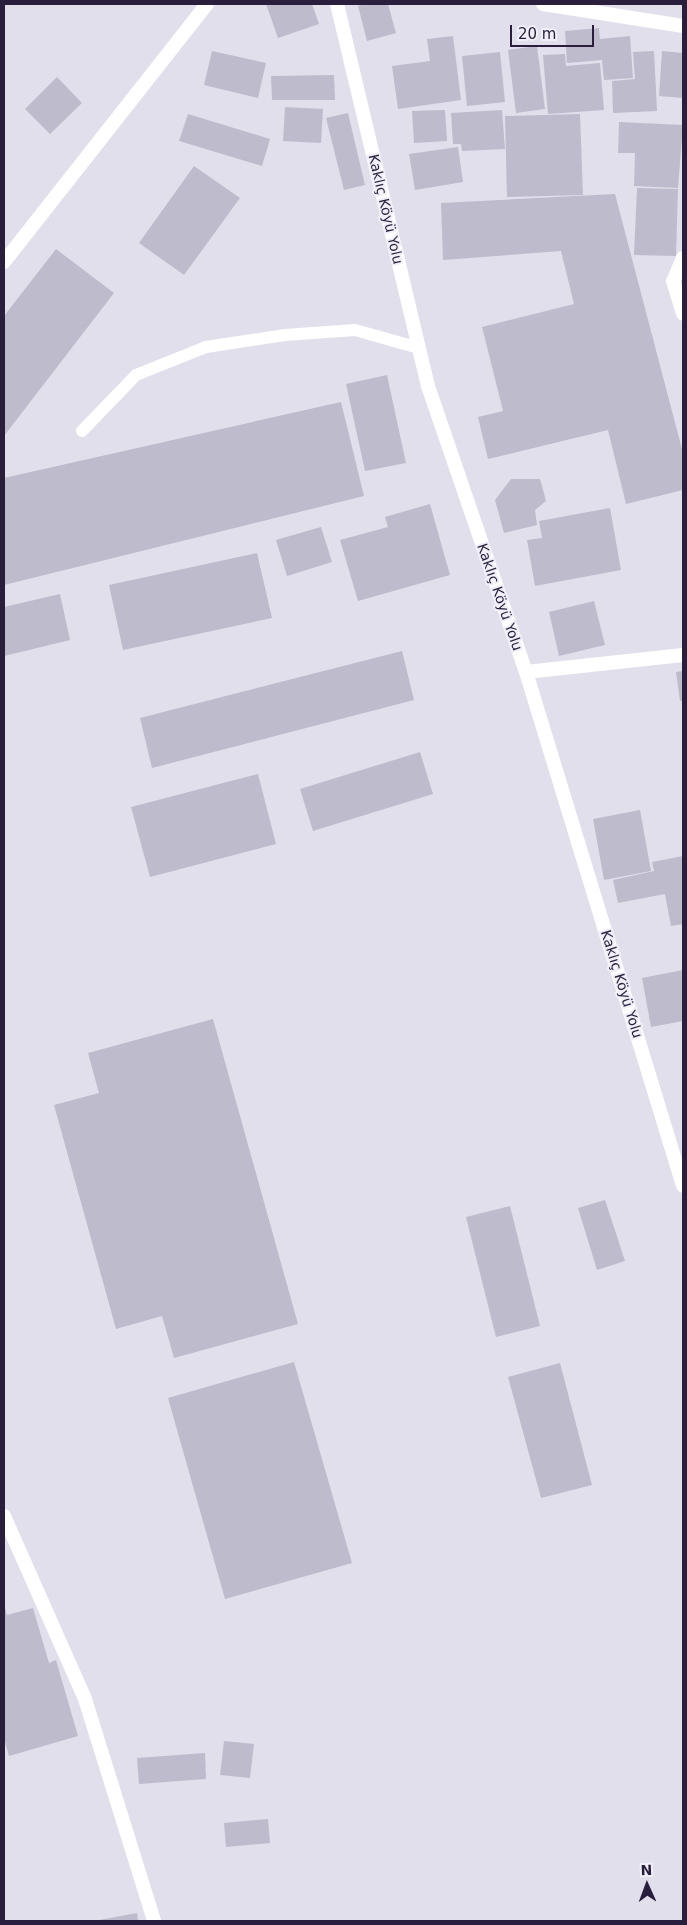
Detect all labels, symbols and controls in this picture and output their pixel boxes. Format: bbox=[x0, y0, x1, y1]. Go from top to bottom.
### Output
scale bar bbox=[512, 15, 596, 47]
text: 20 m bbox=[518, 25, 556, 43]
street label: Kaklıç Köyü Yolu bbox=[365, 152, 407, 266]
street label: Kaklıç Köyü Yolu bbox=[474, 541, 526, 653]
street label: Kaklıç Köyü Yolu bbox=[598, 928, 646, 1040]
north arrow bbox=[622, 1860, 672, 1910]
text: N bbox=[640, 1862, 653, 1878]

